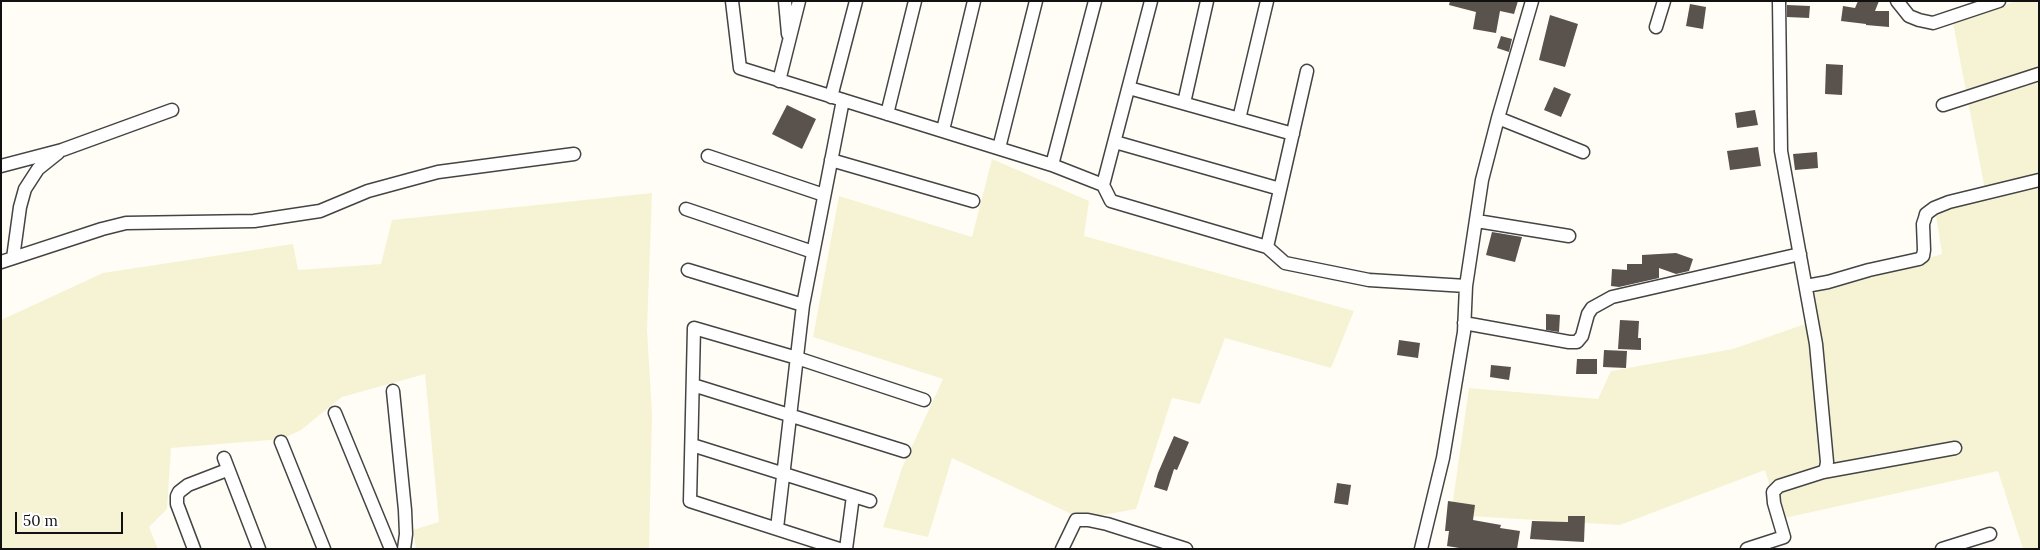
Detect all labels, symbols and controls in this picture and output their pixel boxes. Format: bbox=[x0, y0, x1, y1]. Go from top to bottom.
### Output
scale bar bbox=[18, 502, 125, 534]
text: 50 m bbox=[23, 511, 58, 530]

